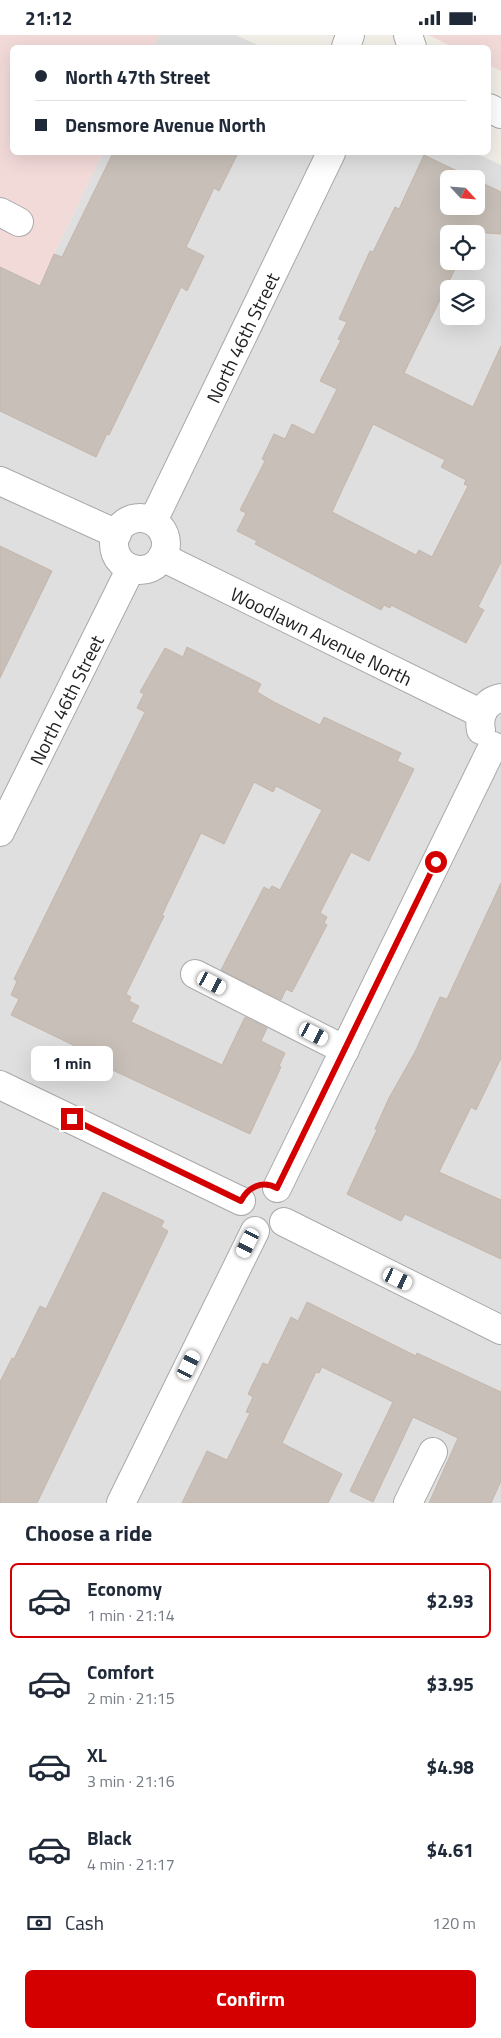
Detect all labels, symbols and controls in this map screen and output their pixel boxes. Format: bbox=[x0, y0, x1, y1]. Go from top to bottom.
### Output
text: 21:12 bbox=[25, 3, 72, 32]
text: North 47th Street bbox=[65, 62, 210, 91]
text: Densmore Avenue North bbox=[65, 110, 266, 139]
north arrow bbox=[440, 170, 485, 215]
map controls bbox=[440, 170, 485, 325]
button: locate bbox=[440, 225, 485, 270]
street label: North 46th Street bbox=[198, 267, 286, 408]
button: layers bbox=[440, 280, 485, 325]
street label: Woodlawn Avenue North bbox=[226, 578, 418, 692]
street label: North 46th Street bbox=[21, 629, 110, 769]
route start bbox=[425, 851, 447, 873]
car bbox=[195, 970, 228, 996]
car bbox=[297, 1021, 330, 1047]
callout: 1 min bbox=[31, 1047, 113, 1081]
text: 1 min bbox=[53, 1051, 91, 1075]
route end bbox=[61, 1108, 83, 1130]
car bbox=[234, 1226, 261, 1260]
car bbox=[381, 1266, 414, 1292]
car bbox=[175, 1348, 202, 1382]
text: Choose a ride bbox=[25, 1516, 152, 1550]
text: Economy bbox=[87, 1574, 162, 1603]
icon: car bbox=[27, 1578, 72, 1623]
text: $2.93 bbox=[427, 1586, 474, 1615]
text: 1 min · 21:14 bbox=[87, 1603, 175, 1627]
text: Comfort bbox=[87, 1657, 154, 1686]
icon: car bbox=[27, 1661, 72, 1706]
text: $3.95 bbox=[427, 1669, 474, 1698]
text: 2 min · 21:15 bbox=[87, 1686, 175, 1710]
text: XL bbox=[87, 1740, 107, 1769]
icon: car bbox=[27, 1744, 72, 1789]
text: $4.98 bbox=[427, 1752, 474, 1781]
text: 3 min · 21:16 bbox=[87, 1769, 175, 1793]
text: Black bbox=[87, 1823, 132, 1852]
icon: car bbox=[27, 1827, 72, 1872]
text: $4.61 bbox=[427, 1835, 474, 1864]
text: 4 min · 21:17 bbox=[87, 1852, 175, 1876]
text: Cash bbox=[65, 1908, 104, 1937]
icon: cash bbox=[25, 1909, 53, 1937]
text: 120 m bbox=[432, 1911, 476, 1935]
button: Confirm bbox=[25, 1970, 476, 2028]

